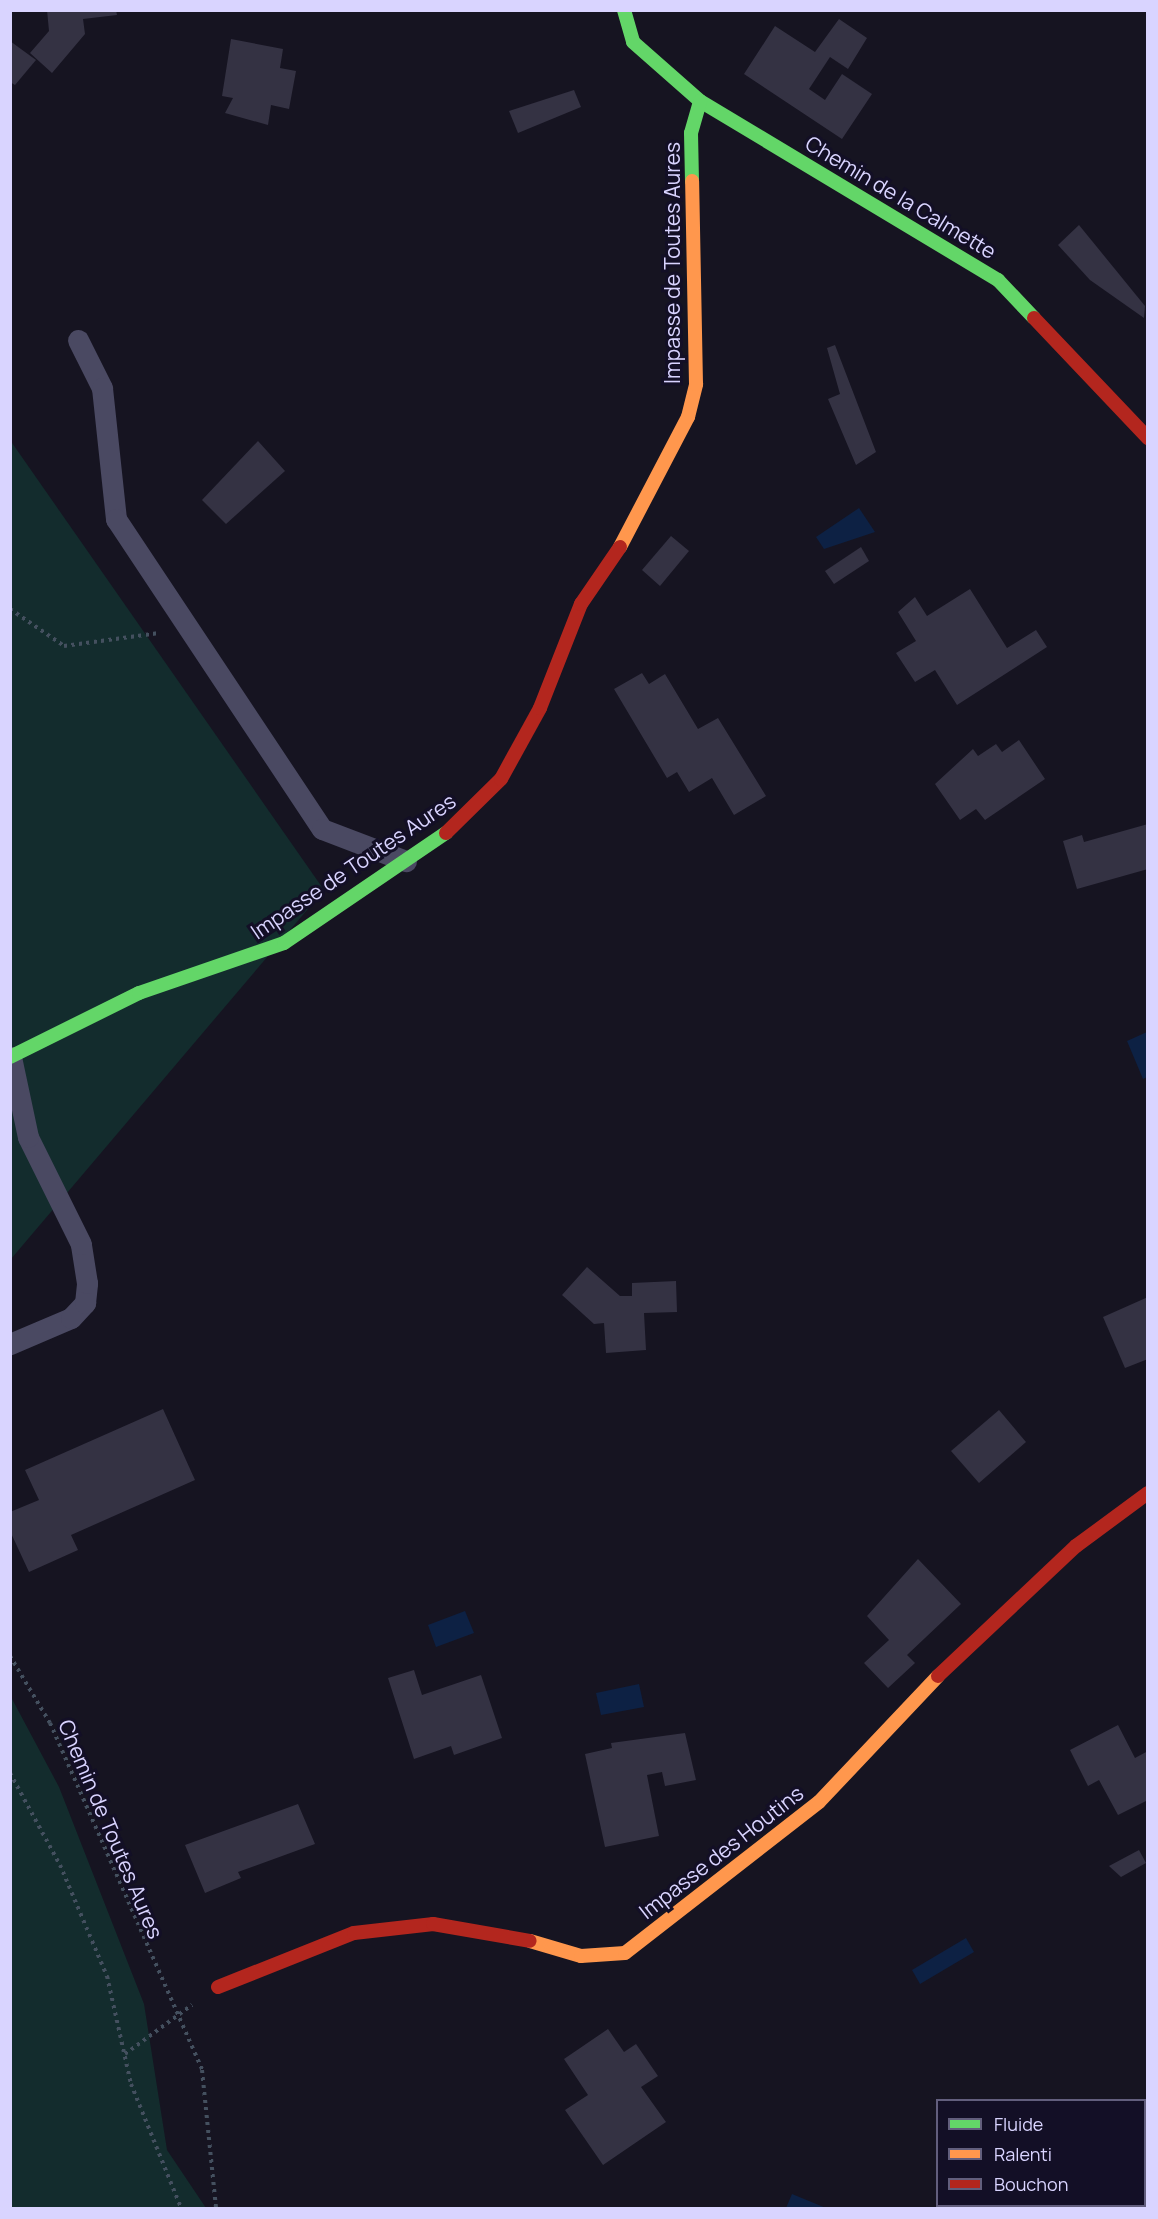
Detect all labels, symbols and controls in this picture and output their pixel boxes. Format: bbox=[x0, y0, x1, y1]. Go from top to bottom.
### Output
street label: Chemin de la Calmette bbox=[801, 130, 1001, 264]
street label: Impasse de Toutes Aures bbox=[659, 142, 685, 384]
street label: Impasse de Toutes Aures bbox=[246, 788, 460, 944]
street label: Chemin de Toutes Aures bbox=[53, 1716, 169, 1942]
street label: Impasse des Houtins bbox=[634, 1780, 808, 1924]
legend bbox=[936, 2099, 1146, 2207]
text: Fluide bbox=[994, 2112, 1043, 2136]
text: Ralenti bbox=[994, 2142, 1052, 2166]
text: Bouchon bbox=[994, 2172, 1068, 2196]

